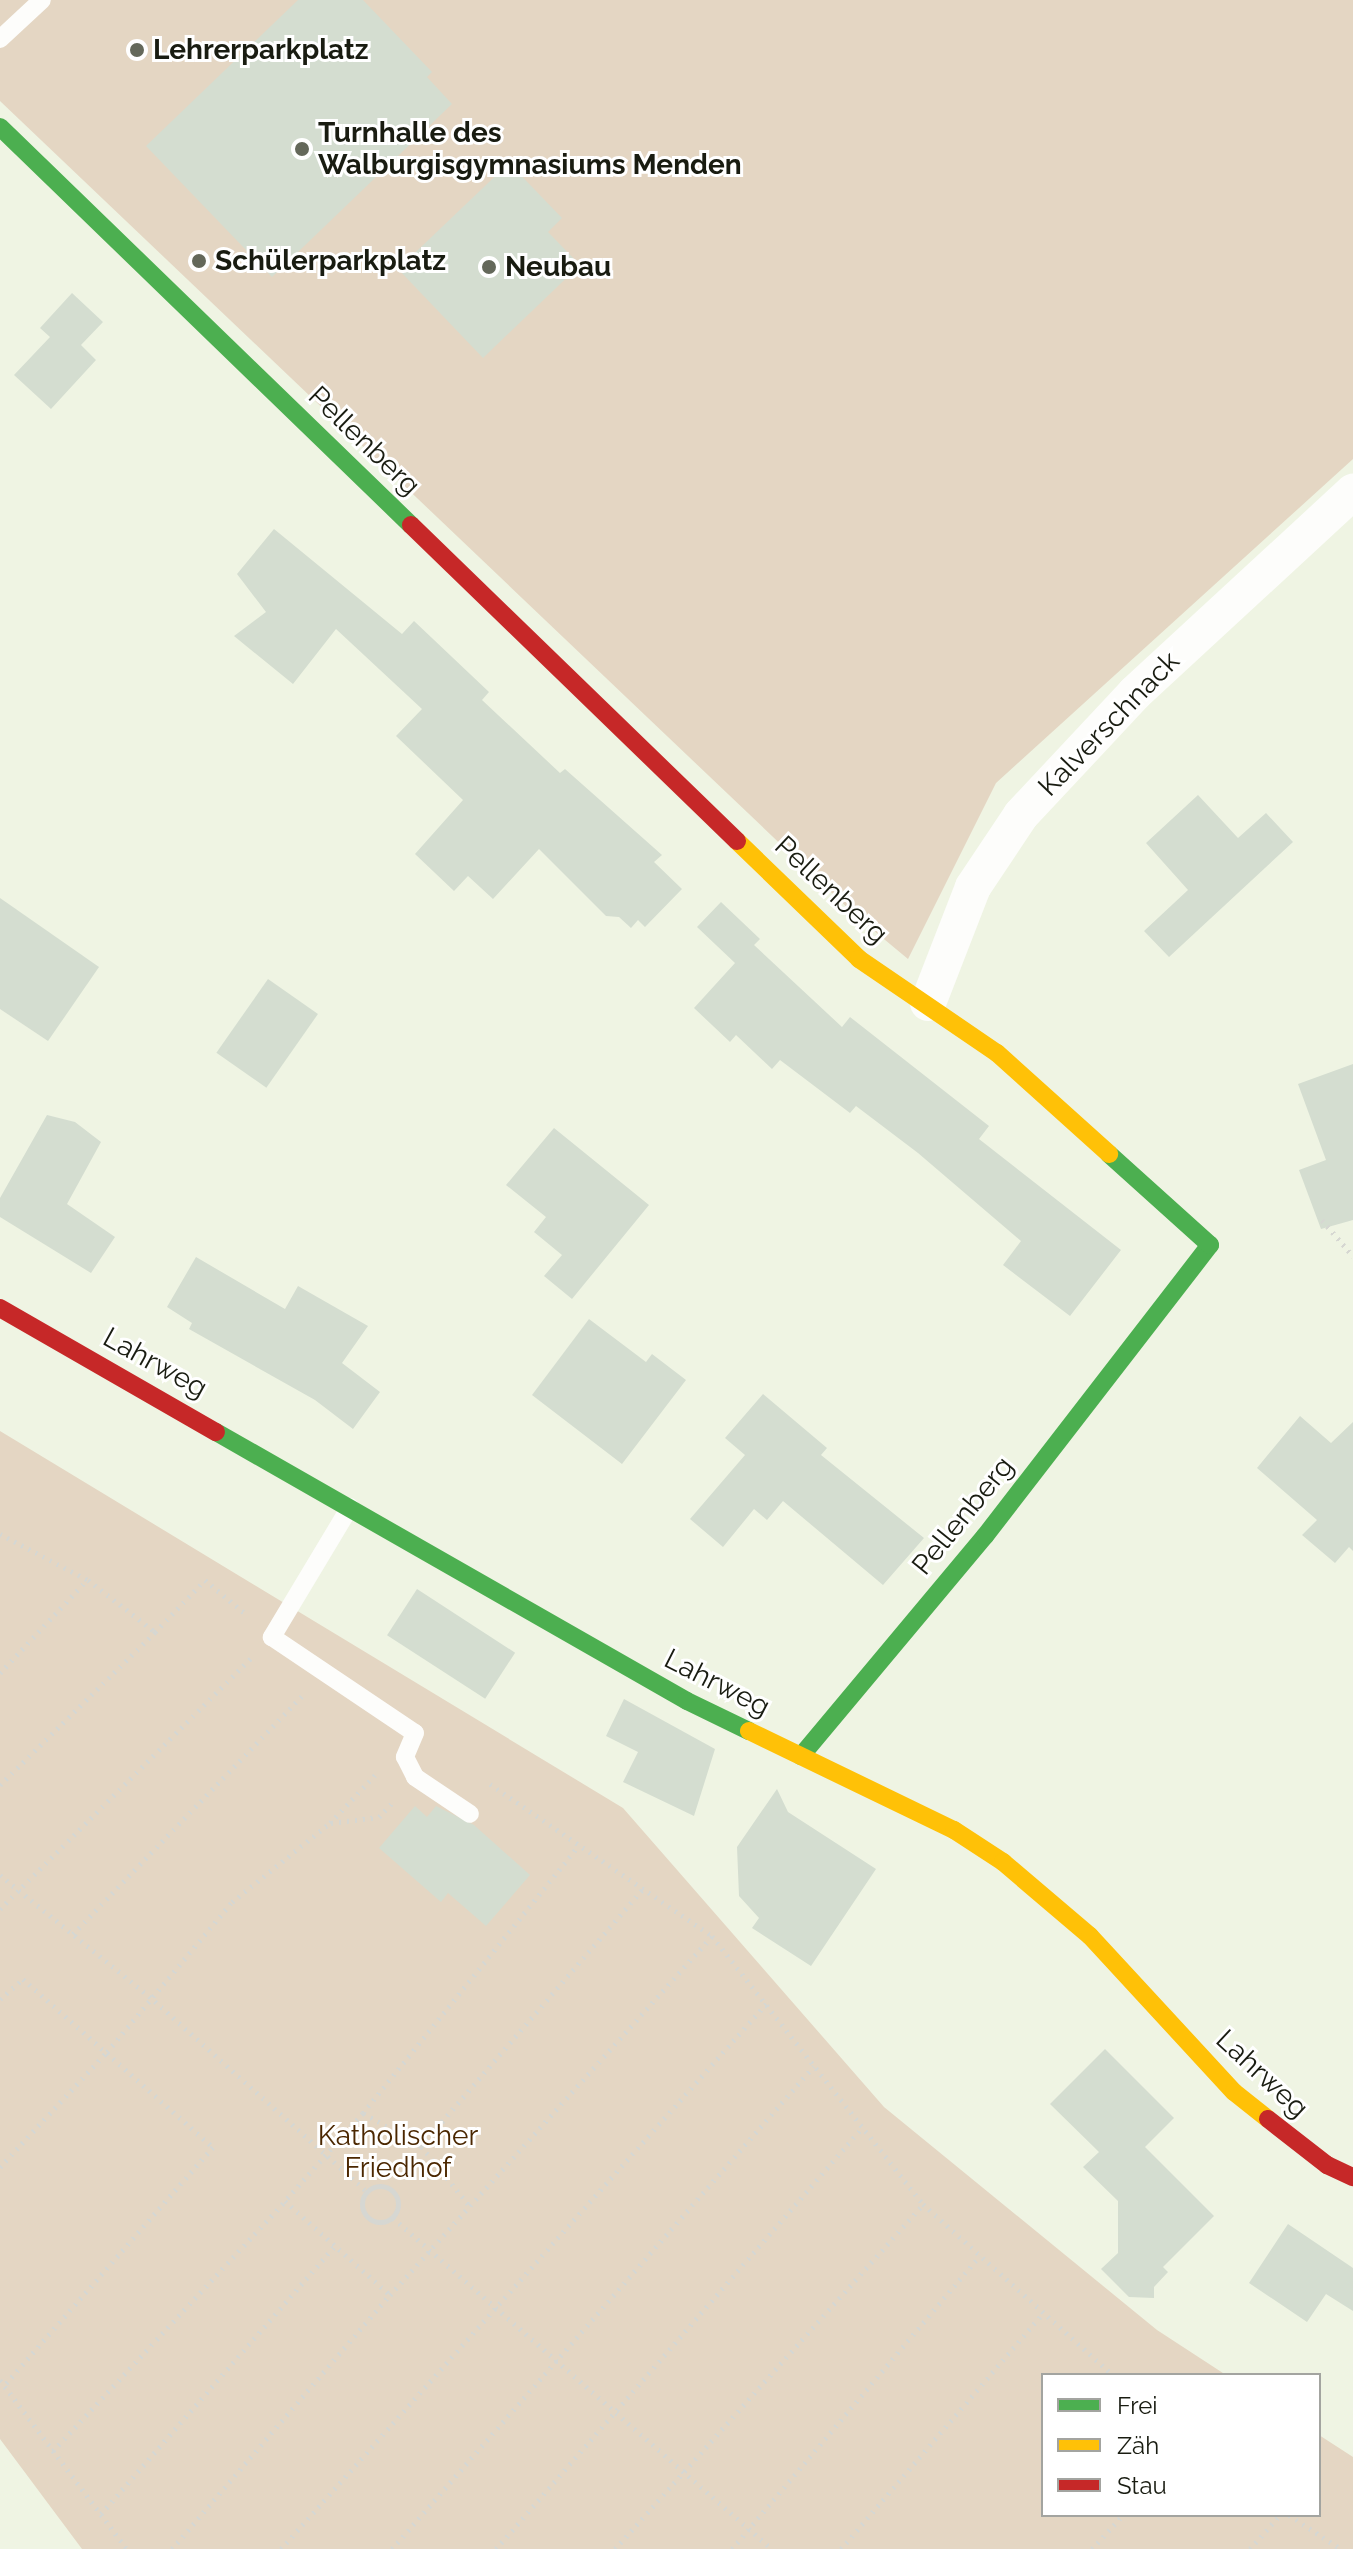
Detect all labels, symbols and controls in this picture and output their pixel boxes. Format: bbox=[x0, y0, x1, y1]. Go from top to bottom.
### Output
place label: Lehrerparkplatz bbox=[153, 33, 369, 67]
marker: Lehrerparkplatz bbox=[128, 41, 146, 59]
place label: Turnhalle des Walburgisgymnasiums Menden bbox=[318, 116, 742, 182]
marker: Turnhalle des Walburgisgymnasiums Menden bbox=[293, 140, 311, 158]
place label: Schülerparkplatz bbox=[215, 244, 446, 278]
place label: Neubau bbox=[505, 250, 611, 284]
marker: Schülerparkplatz bbox=[190, 252, 208, 270]
marker: Neubau bbox=[480, 258, 498, 276]
street label: Pellenberg bbox=[301, 380, 427, 502]
street label: Kalverschnack bbox=[1032, 645, 1186, 803]
street label: Pellenberg bbox=[768, 829, 894, 951]
street label: Lahrweg bbox=[97, 1321, 213, 1405]
street label: Pellenberg bbox=[905, 1450, 1021, 1582]
street label: Lahrweg bbox=[659, 1642, 775, 1724]
street label: Lahrweg bbox=[1209, 2023, 1315, 2125]
park label: Katholischer Friedhof bbox=[318, 2119, 478, 2185]
legend bbox=[1041, 2373, 1321, 2517]
text: Frei bbox=[1117, 2391, 1158, 2420]
text: Zäh bbox=[1117, 2431, 1159, 2460]
text: Stau bbox=[1117, 2471, 1167, 2500]

